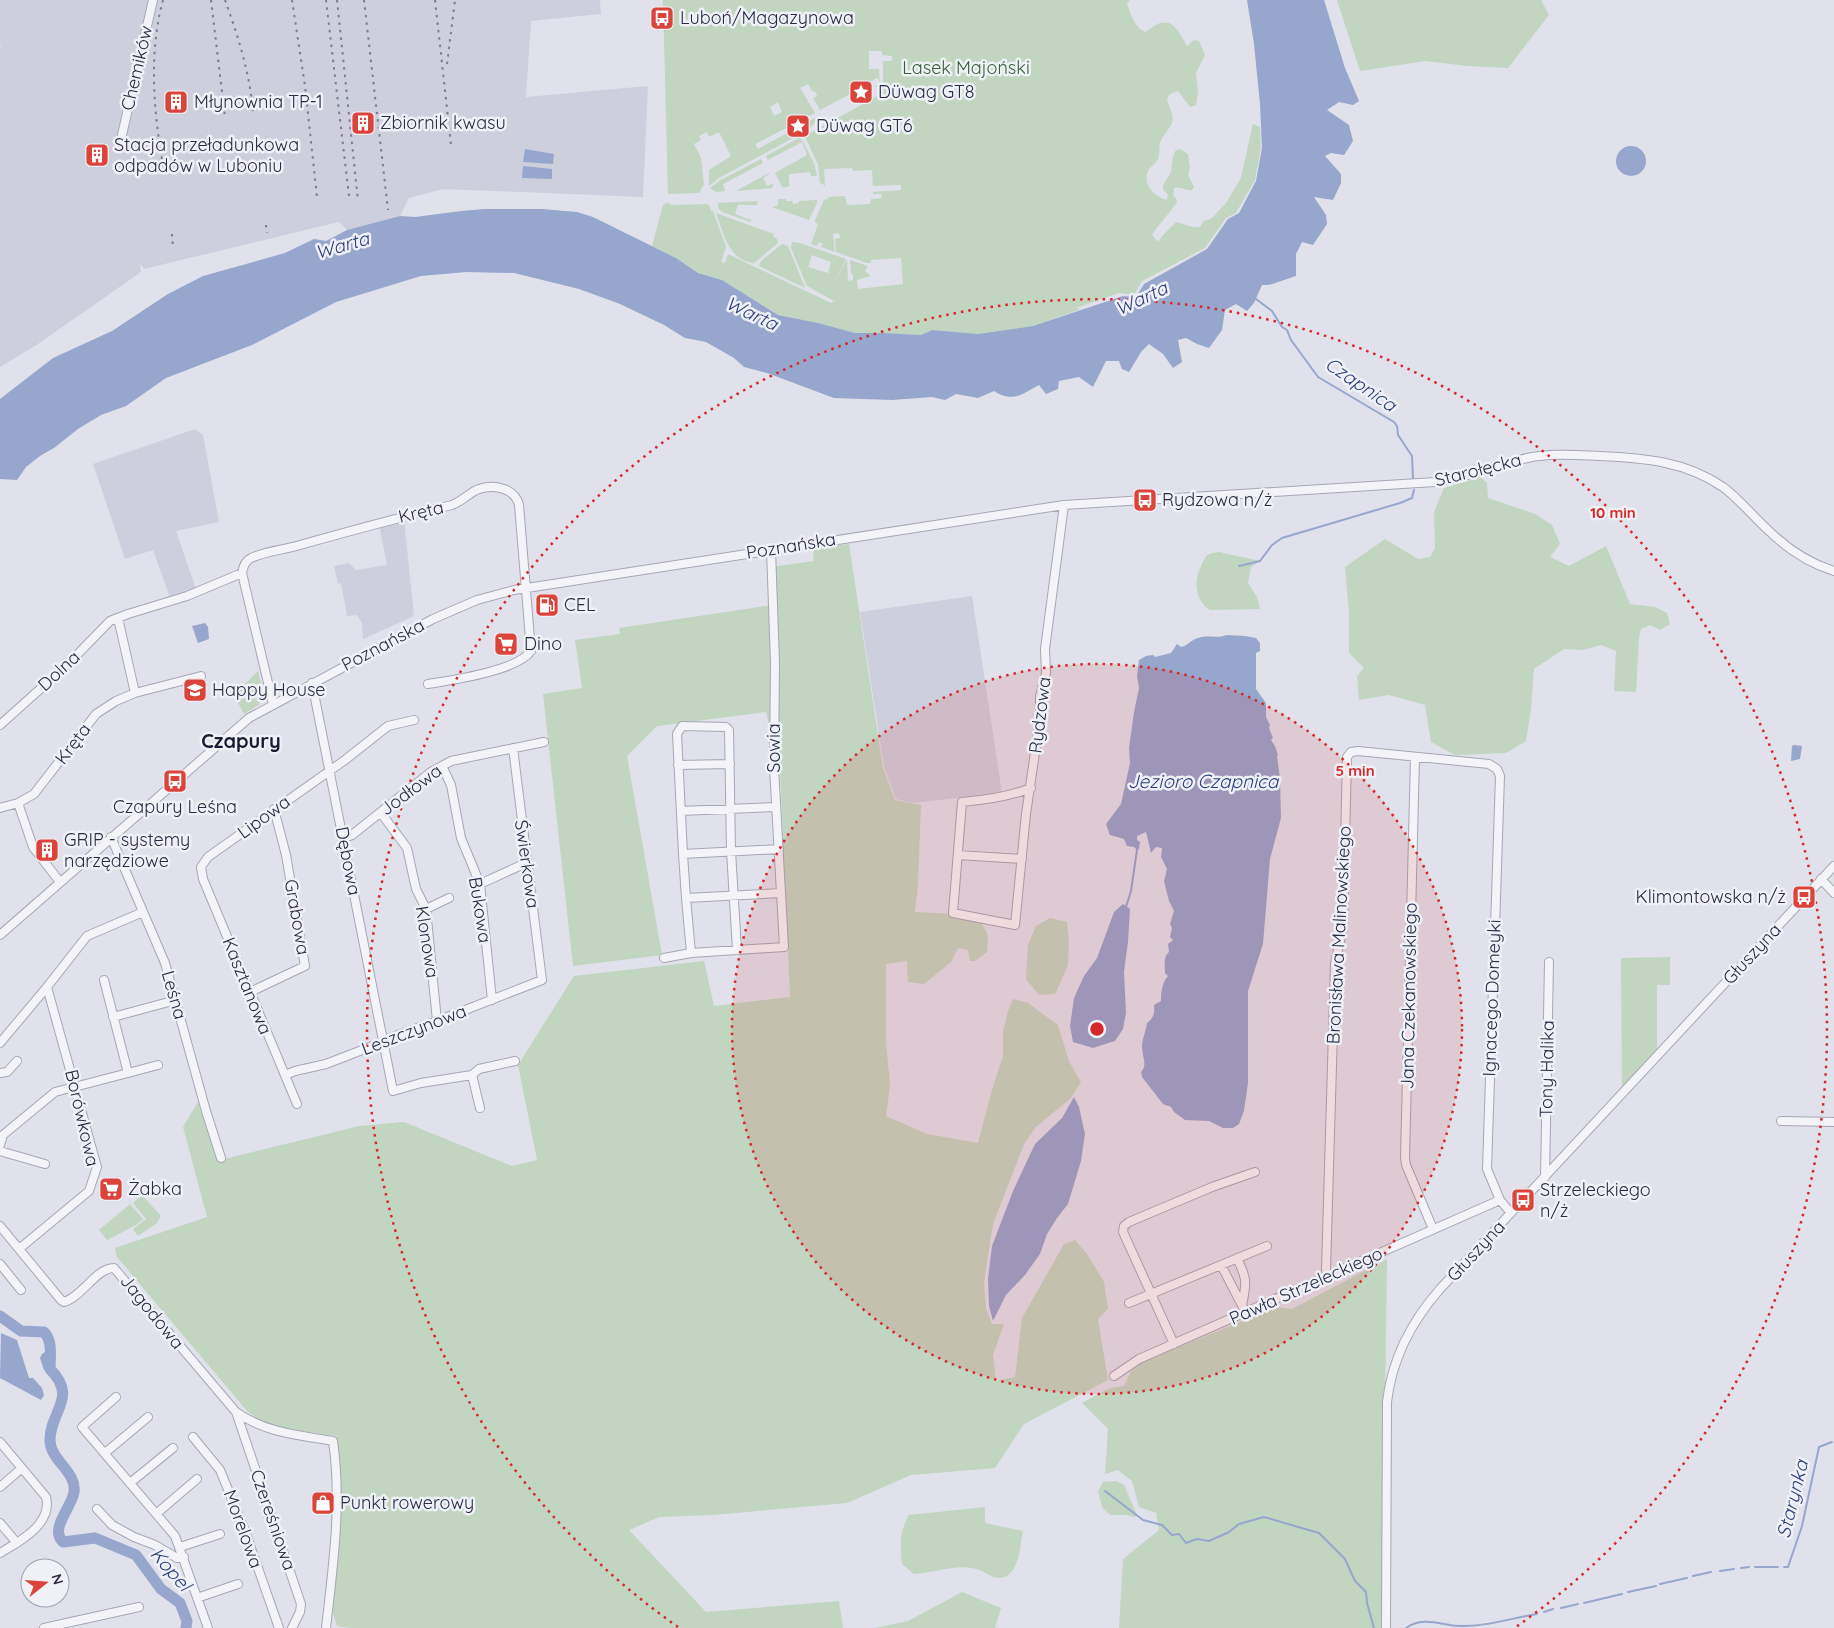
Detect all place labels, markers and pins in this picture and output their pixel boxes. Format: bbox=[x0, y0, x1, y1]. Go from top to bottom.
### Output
bus stop icon: Luboń/Magazynowa bbox=[649, 5, 675, 31]
place label: Luboń/Magazynowa bbox=[680, 6, 854, 29]
place icon: Düwag GT8 bbox=[848, 79, 874, 105]
place label: Düwag GT8 bbox=[878, 80, 975, 103]
building icon: Młynownia TP-1 bbox=[163, 89, 189, 115]
place label: Młynownia TP-1 bbox=[194, 90, 323, 113]
building icon: Zbiornik kwasu bbox=[350, 110, 376, 136]
place label: Zbiornik kwasu bbox=[380, 111, 506, 134]
place icon: Düwag GT6 bbox=[785, 113, 811, 139]
place label: Düwag GT6 bbox=[816, 114, 913, 137]
place label: Stacja przeładunkowa odpadów w Luboniu bbox=[114, 133, 299, 177]
building icon: Stacja przeładunkowa odpadów w Luboniu bbox=[84, 142, 110, 168]
bus stop icon: Rydzowa n/ż bbox=[1132, 487, 1158, 513]
place label: Rydzowa n/ż bbox=[1162, 488, 1272, 511]
fuel station icon: CEL bbox=[534, 592, 560, 618]
place label: CEL bbox=[564, 593, 596, 616]
supermarket icon: Dino bbox=[493, 631, 519, 657]
place label: Dino bbox=[524, 632, 562, 655]
school or university icon: Happy House bbox=[182, 677, 208, 703]
place label: Happy House bbox=[212, 678, 326, 701]
bus stop icon: Czapury Leśna bbox=[162, 768, 188, 794]
place label: Czapury Leśna bbox=[113, 795, 237, 818]
place label: GRIP - systemy narzędziowe bbox=[64, 828, 190, 872]
building icon: GRIP - systemy narzędziowe bbox=[34, 837, 60, 863]
bus stop icon: Klimontowska n/ż bbox=[1791, 884, 1817, 910]
place label: Klimontowska n/ż bbox=[1636, 885, 1786, 908]
centre of rings bbox=[1088, 1020, 1106, 1038]
supermarket icon: Żabka bbox=[98, 1176, 124, 1202]
place label: Żabka bbox=[128, 1177, 182, 1200]
place label: Strzeleckiego n/ż bbox=[1540, 1178, 1651, 1222]
bus stop icon: Strzeleckiego n/ż bbox=[1510, 1187, 1536, 1213]
shop icon: Punkt rowerowy bbox=[310, 1490, 336, 1516]
place label: Punkt rowerowy bbox=[340, 1491, 474, 1514]

